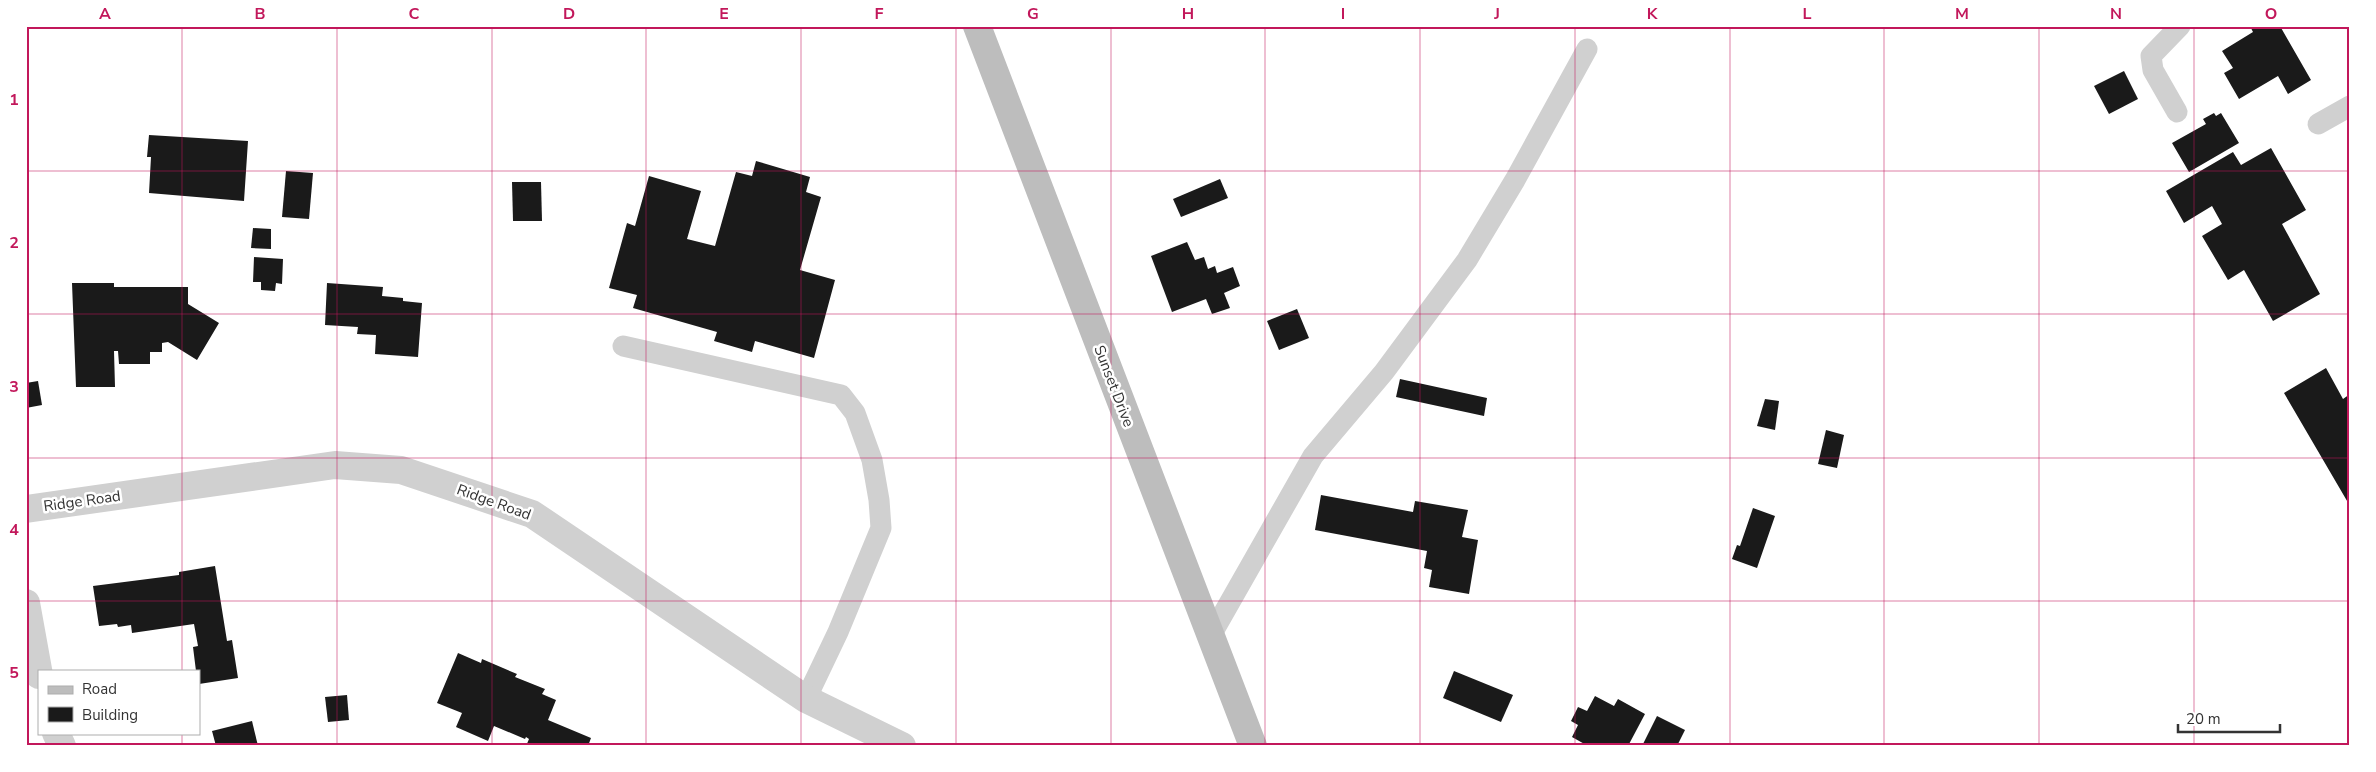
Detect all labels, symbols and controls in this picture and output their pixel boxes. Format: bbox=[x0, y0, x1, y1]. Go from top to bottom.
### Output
text: A bbox=[99, 3, 111, 25]
text: B bbox=[254, 3, 266, 25]
text: C bbox=[409, 3, 420, 25]
text: D bbox=[563, 3, 575, 25]
text: E bbox=[719, 3, 729, 25]
text: F bbox=[875, 3, 884, 25]
text: G bbox=[1027, 3, 1039, 25]
text: H bbox=[1182, 3, 1194, 25]
text: I bbox=[1341, 3, 1345, 25]
text: J bbox=[1493, 3, 1500, 25]
text: K bbox=[1647, 3, 1659, 25]
text: L bbox=[1803, 3, 1812, 25]
text: M bbox=[1955, 3, 1969, 25]
text: N bbox=[2110, 3, 2122, 25]
text: O bbox=[2265, 3, 2277, 25]
text: 1 bbox=[9, 89, 19, 111]
text: 2 bbox=[9, 232, 19, 254]
street label: Sunset Drive bbox=[1089, 342, 1139, 430]
text: 3 bbox=[9, 376, 19, 398]
street label: Ridge Road bbox=[454, 479, 534, 525]
street label: Ridge Road bbox=[42, 486, 122, 516]
text: 4 bbox=[9, 519, 19, 541]
text: 5 bbox=[9, 662, 19, 684]
legend bbox=[38, 670, 200, 734]
text: Road bbox=[82, 679, 117, 699]
scale bar bbox=[2178, 702, 2281, 734]
text: Building bbox=[82, 705, 138, 725]
text: 20 m bbox=[2186, 709, 2221, 729]

